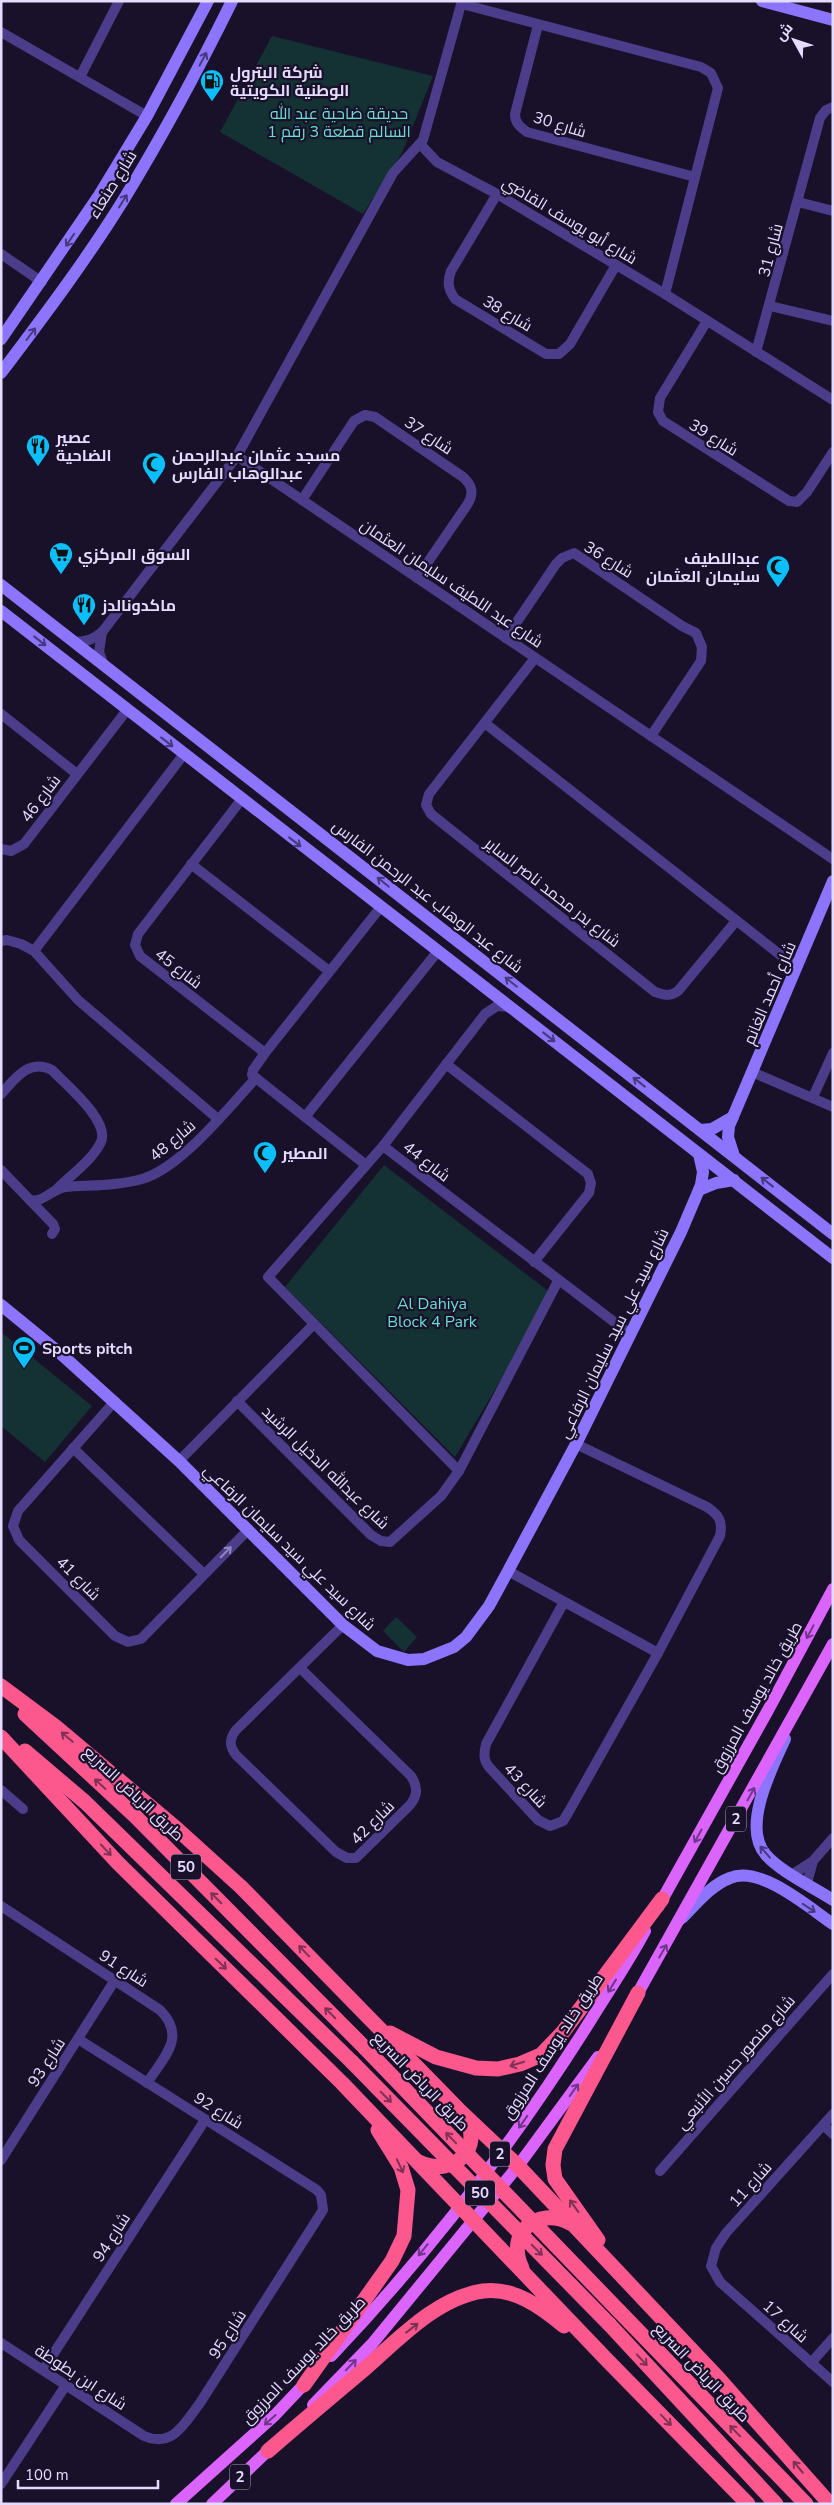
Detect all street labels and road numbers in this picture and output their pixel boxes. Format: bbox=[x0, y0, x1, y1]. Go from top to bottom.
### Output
street label: شارع 30 bbox=[531, 106, 589, 143]
street label: شارع صنعاء bbox=[83, 146, 142, 223]
street label: شارع أبو يوسف القاضي bbox=[497, 172, 641, 271]
street label: شارع 31 bbox=[753, 221, 789, 279]
street label: شارع 38 bbox=[479, 290, 536, 337]
street label: شارع 37 bbox=[400, 412, 457, 460]
street label: شارع 39 bbox=[685, 414, 742, 462]
street label: شارع عبد اللطيف سليمان العثمان bbox=[356, 514, 547, 653]
street label: شارع 36 bbox=[580, 536, 637, 584]
street label: شارع 46 bbox=[16, 770, 66, 827]
street label: شارع عبد الوهاب عبد الرحمن الفارس bbox=[327, 815, 527, 978]
street label: شارع بدر محمد ناصر الساير bbox=[479, 832, 625, 953]
street label: شارع أحمد الغانم bbox=[738, 938, 802, 1048]
street label: شارع 45 bbox=[150, 943, 207, 994]
street label: شارع 48 bbox=[145, 1115, 201, 1167]
street label: شارع 44 bbox=[398, 1136, 455, 1187]
street label: شارع سيد علي سيد سليمان الرفاعي bbox=[553, 1225, 676, 1443]
street label: شارع عبدالله الدخيل الرشيد bbox=[257, 1401, 394, 1534]
street label: شارع سيد علي سيد سليمان الرفاعي bbox=[197, 1459, 380, 1637]
street label: شارع 41 bbox=[51, 1552, 105, 1606]
street label: طريق خالد يوسف المرزوق bbox=[706, 1618, 808, 1777]
street label: طريق الرياض السريع bbox=[78, 1741, 188, 1846]
street label: شارع 43 bbox=[499, 1758, 552, 1813]
street label: شارع 42 bbox=[346, 1796, 400, 1850]
road number: 2 bbox=[726, 1806, 746, 1832]
road number: 50 bbox=[171, 1854, 201, 1880]
street label: شارع 91 bbox=[95, 1945, 152, 1993]
street label: طريق خالد يوسف المرزوق bbox=[497, 1969, 608, 2124]
street label: شارع منصور حسين الأنبعي bbox=[671, 1991, 802, 2136]
street label: طريق الرياض السريع bbox=[367, 2027, 473, 2136]
street label: شارع 93 bbox=[23, 2034, 71, 2091]
street label: شارع 92 bbox=[190, 2087, 247, 2135]
road number: 2 bbox=[490, 2142, 510, 2166]
street label: شارع 11 bbox=[724, 2157, 777, 2212]
road number: 50 bbox=[465, 2180, 495, 2206]
street label: شارع 94 bbox=[88, 2209, 136, 2266]
street label: طريق خالد يوسف المرزوق bbox=[237, 2292, 371, 2430]
street label: شارع 17 bbox=[758, 2295, 813, 2348]
street label: شارع 95 bbox=[204, 2306, 252, 2363]
street label: طريق الرياض السريع bbox=[648, 2318, 754, 2427]
street label: شارع ابن بطوطة bbox=[30, 2340, 131, 2416]
road number: 2 bbox=[230, 2464, 250, 2490]

